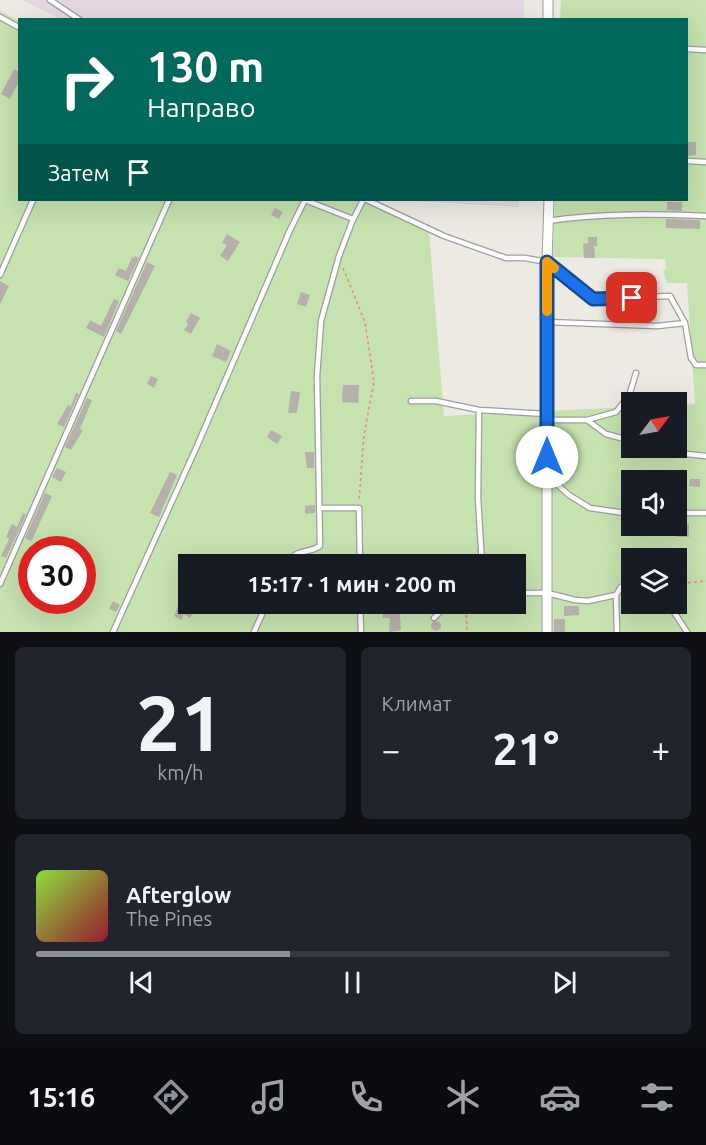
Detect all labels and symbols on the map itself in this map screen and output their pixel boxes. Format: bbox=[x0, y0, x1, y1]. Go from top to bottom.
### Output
pin bbox=[606, 272, 657, 323]
north arrow bbox=[621, 392, 687, 458]
position arrow bbox=[515, 425, 579, 489]
speed limit sign: 30 bbox=[18, 536, 96, 614]

